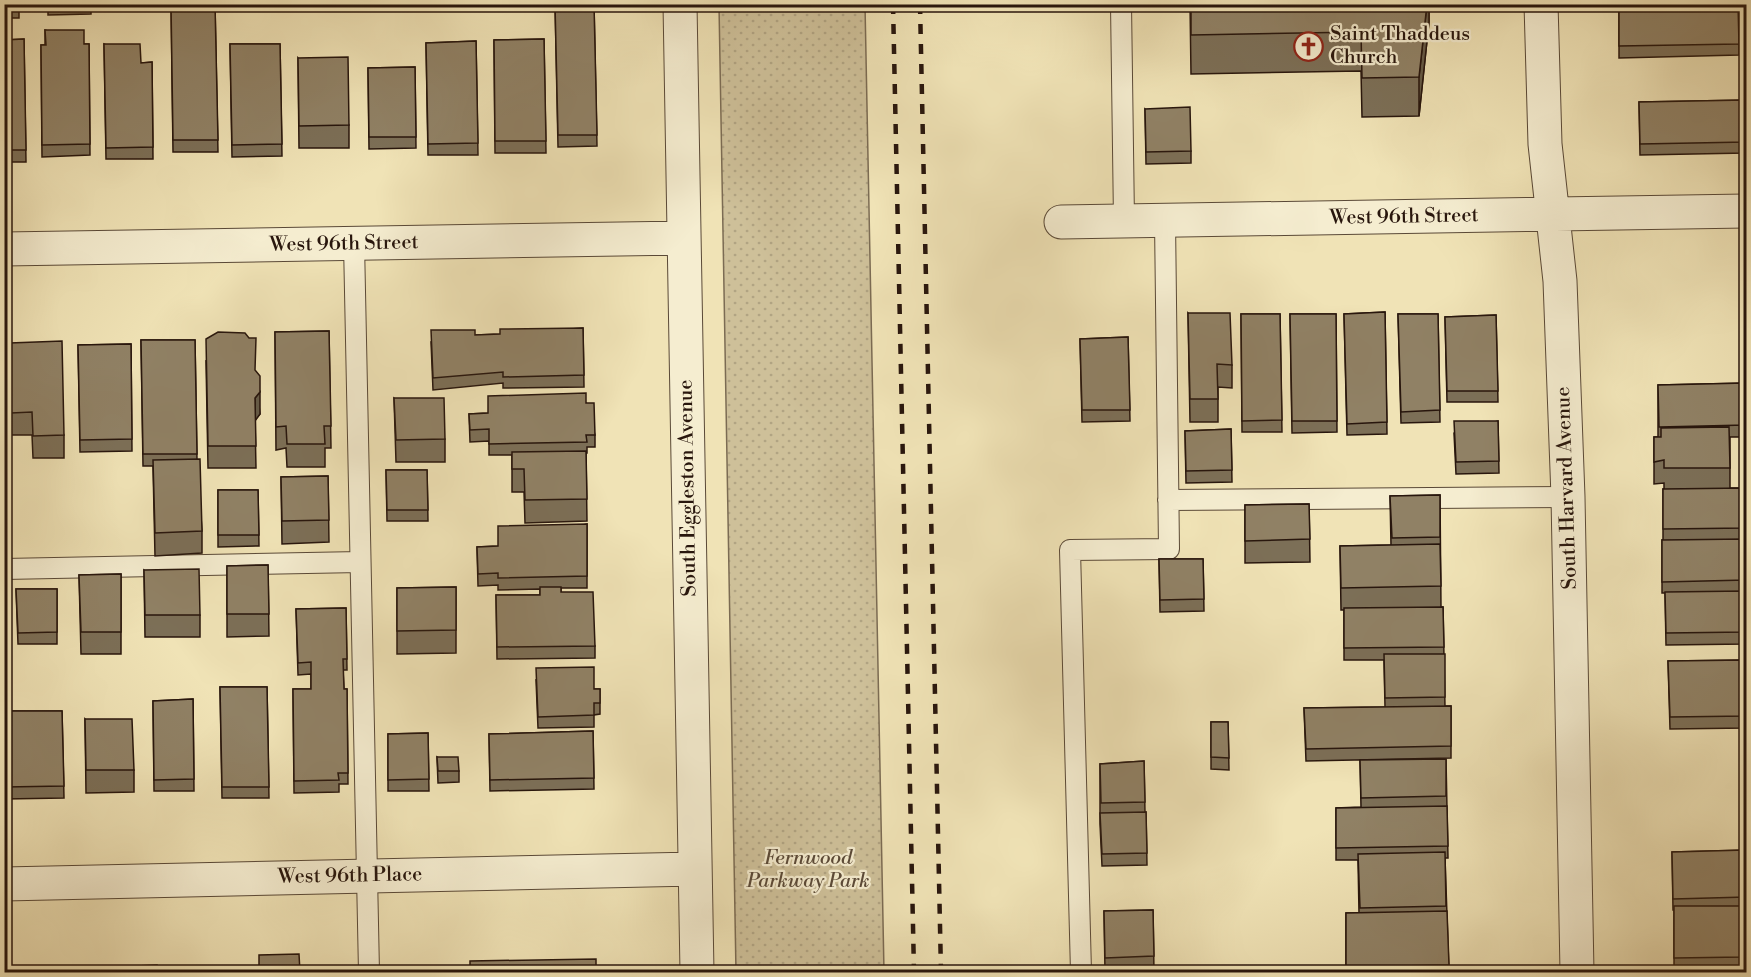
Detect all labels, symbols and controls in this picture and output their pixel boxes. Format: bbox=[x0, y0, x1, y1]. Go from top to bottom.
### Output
place label: Saint Thaddeus Church bbox=[1330, 22, 1470, 70]
church icon: Saint Thaddeus Church bbox=[1293, 30, 1325, 62]
street label: West 96th Street bbox=[1328, 203, 1479, 231]
street label: West 96th Street bbox=[268, 230, 419, 258]
street label: South Eggleston Avenue bbox=[674, 379, 702, 597]
street label: South Harvard Avenue bbox=[1551, 386, 1583, 590]
park label: Fernwood Parkway Park bbox=[746, 846, 869, 894]
street label: West 96th Place bbox=[276, 862, 423, 890]

